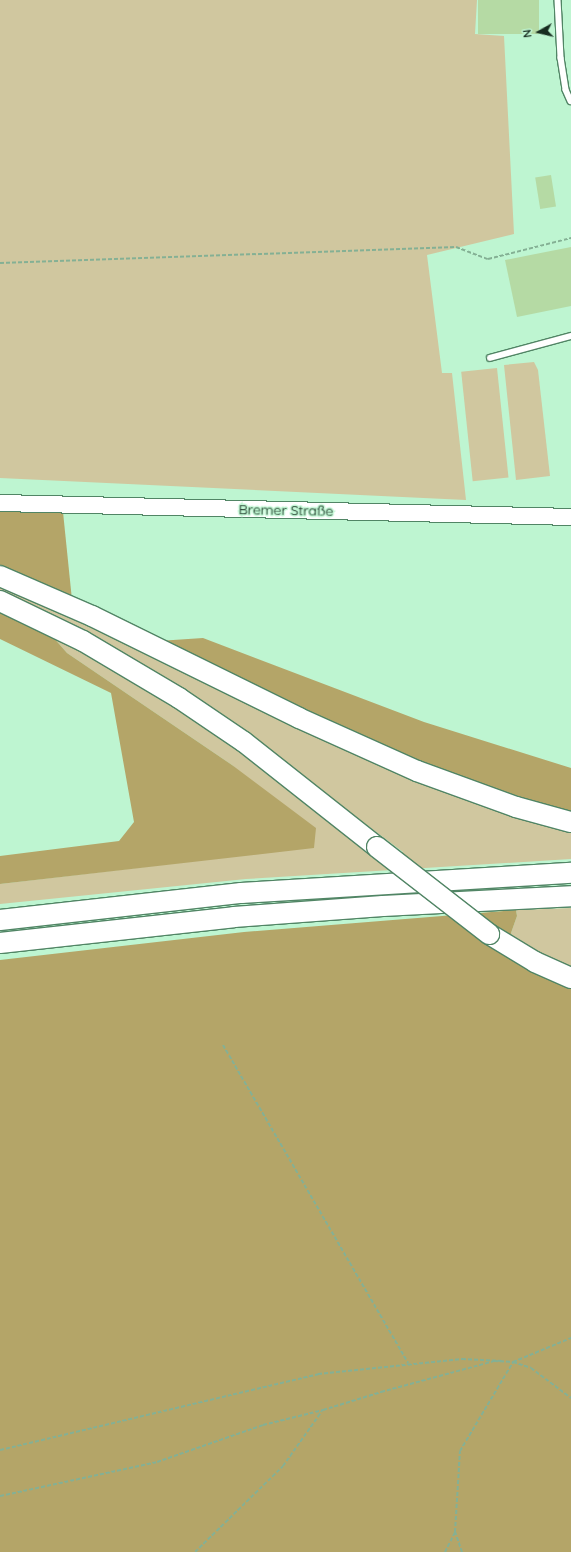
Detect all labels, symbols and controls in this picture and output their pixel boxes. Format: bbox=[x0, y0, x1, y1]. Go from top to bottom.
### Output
north arrow bbox=[519, 12, 559, 52]
text: N bbox=[520, 29, 535, 39]
street label: Bremer Straße bbox=[239, 501, 333, 519]

